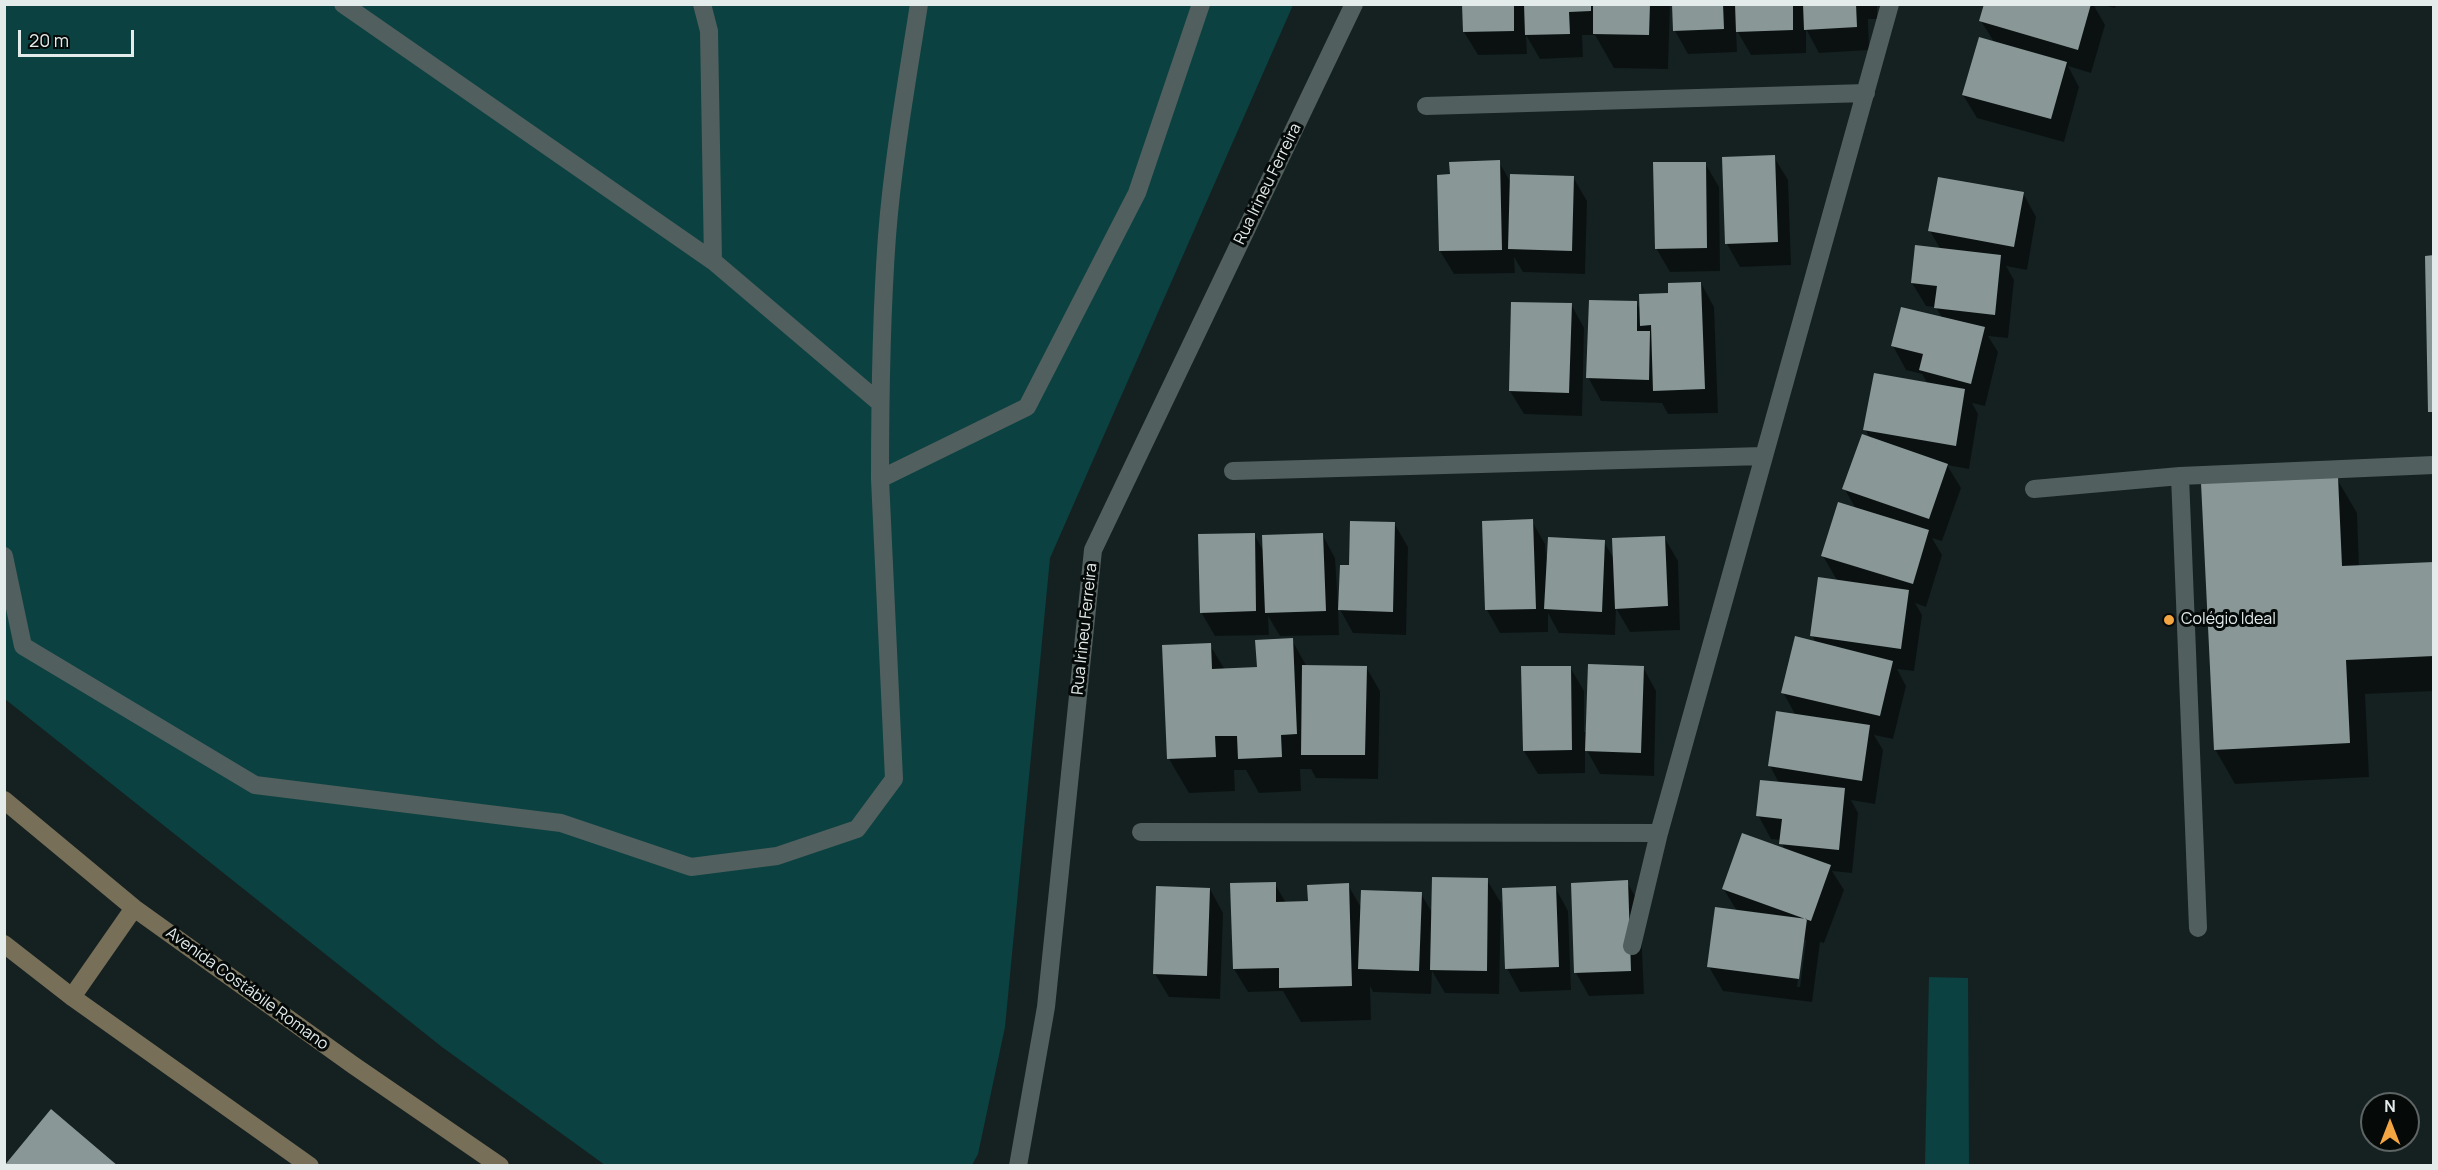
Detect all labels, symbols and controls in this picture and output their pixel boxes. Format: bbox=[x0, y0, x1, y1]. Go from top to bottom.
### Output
scale bar bbox=[21, 18, 136, 56]
text: 20 m bbox=[29, 28, 69, 52]
street label: Rua Irineu Ferreira bbox=[1230, 120, 1306, 248]
street label: Rua Irineu Ferreira bbox=[1069, 562, 1101, 696]
place label: Colégio Ideal bbox=[2181, 610, 2276, 630]
marker: Colégio Ideal bbox=[2162, 613, 2176, 627]
street label: Avenida Costábile Romano bbox=[162, 924, 332, 1054]
north arrow bbox=[2360, 1092, 2420, 1152]
text: N bbox=[2384, 1095, 2396, 1117]

